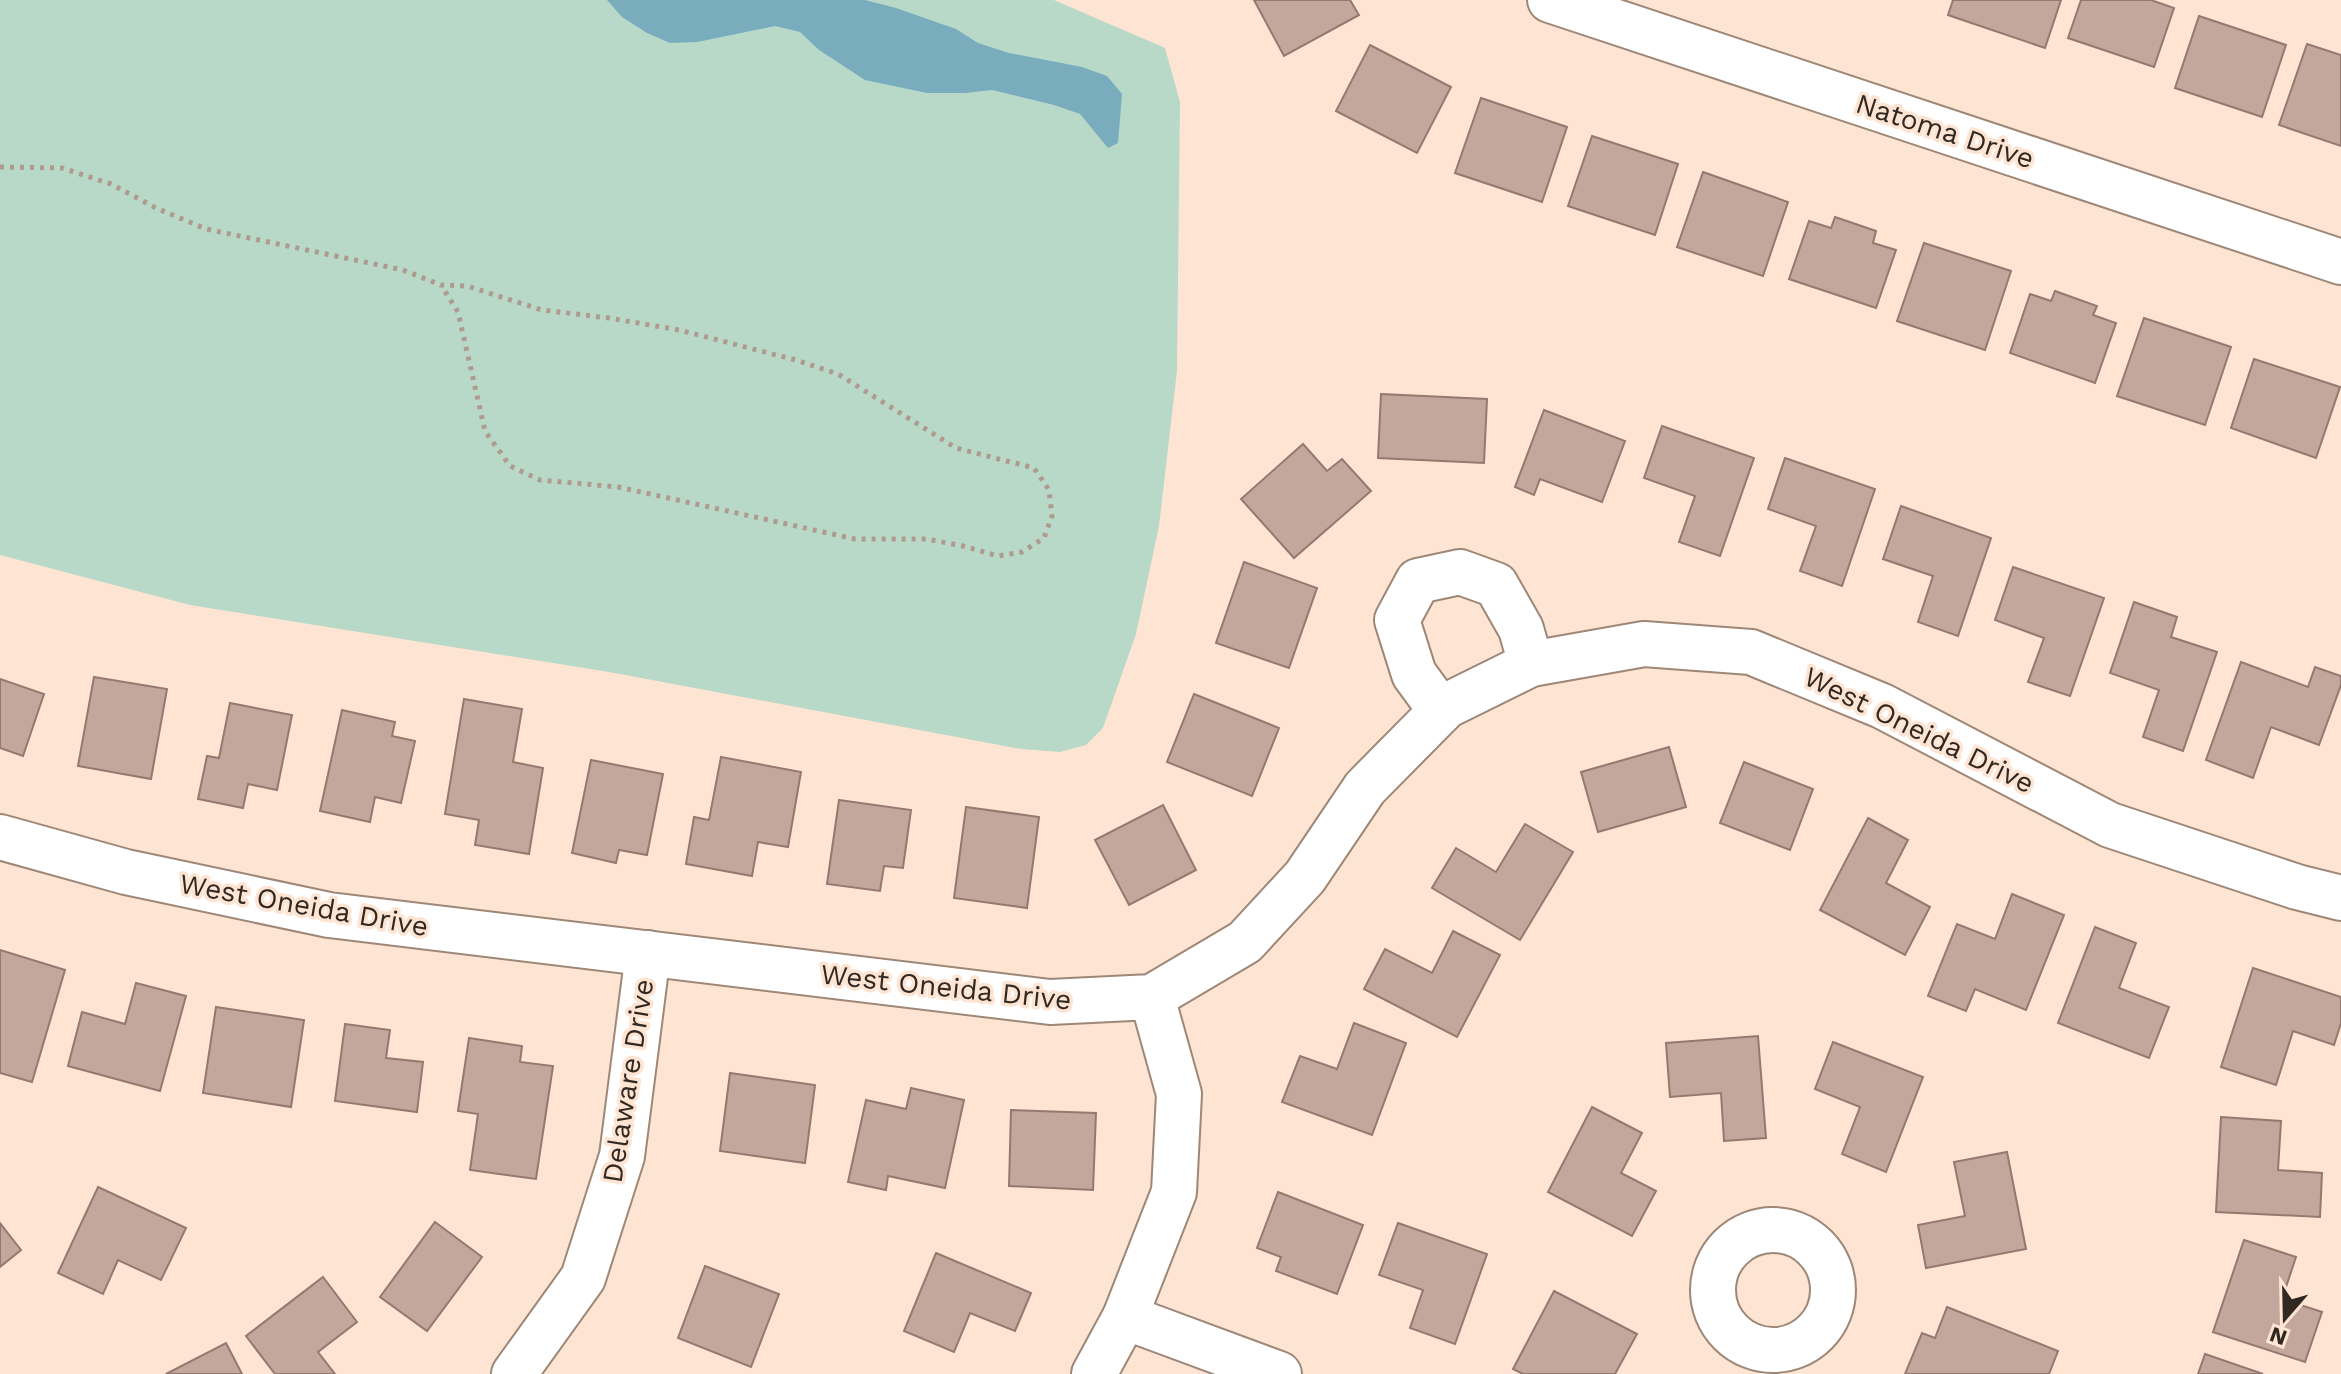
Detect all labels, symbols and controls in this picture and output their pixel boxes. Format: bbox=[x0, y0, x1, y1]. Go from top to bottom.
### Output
street label: Natoma Drive bbox=[1852, 87, 2038, 175]
street label: West Oneida Drive bbox=[1799, 660, 2039, 800]
street label: West Oneida Drive bbox=[177, 867, 431, 943]
street label: West Oneida Drive bbox=[819, 957, 1073, 1017]
street label: Delaware Drive bbox=[596, 977, 660, 1185]
north arrow bbox=[2245, 1278, 2325, 1358]
text: N bbox=[2266, 1322, 2290, 1351]

